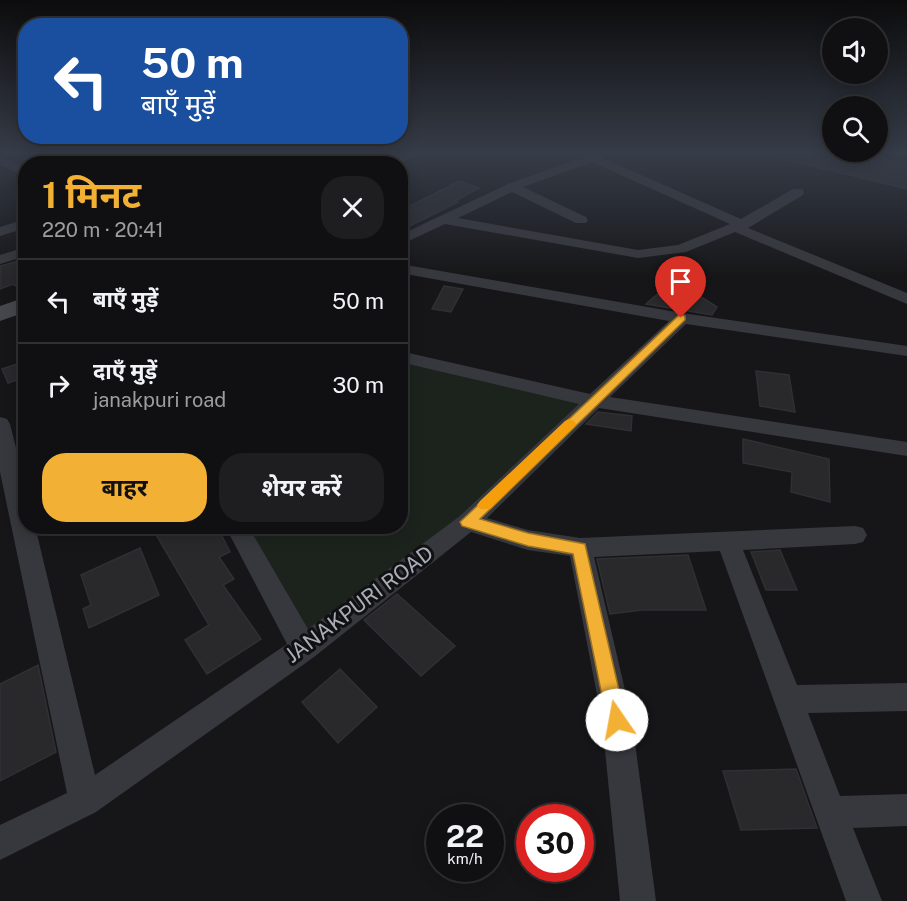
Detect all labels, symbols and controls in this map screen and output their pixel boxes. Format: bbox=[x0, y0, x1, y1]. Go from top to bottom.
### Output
map controls bbox=[822, 18, 888, 162]
button: sound bbox=[822, 18, 888, 84]
text: 50 m bbox=[141, 38, 244, 87]
icon: left bbox=[42, 42, 120, 120]
text: बाएँ मुड़ें bbox=[141, 88, 216, 120]
button: search bbox=[822, 96, 888, 162]
text: 1 मिनट bbox=[42, 174, 141, 216]
button: close bbox=[321, 176, 384, 239]
text: 220 m · 20:41 bbox=[42, 218, 164, 242]
pin bbox=[655, 256, 706, 318]
icon: arrive bbox=[664, 265, 697, 298]
icon: left bbox=[42, 285, 75, 318]
text: बाएँ मुड़ें bbox=[93, 286, 158, 312]
text: 50 m bbox=[332, 288, 384, 314]
text: दाएँ मुड़ें bbox=[93, 358, 157, 384]
icon: right bbox=[42, 369, 75, 402]
text: 30 m bbox=[332, 372, 384, 398]
text: janakpuri road bbox=[93, 388, 226, 412]
button: बाहर bbox=[42, 453, 207, 522]
button: शेयर करें bbox=[219, 453, 384, 522]
street label: JANAKPURI ROAD bbox=[280, 540, 438, 668]
position arrow bbox=[585, 688, 649, 752]
speed limit sign: 30 bbox=[516, 804, 594, 882]
text: 22 bbox=[446, 818, 484, 854]
text: km/h bbox=[447, 850, 483, 867]

